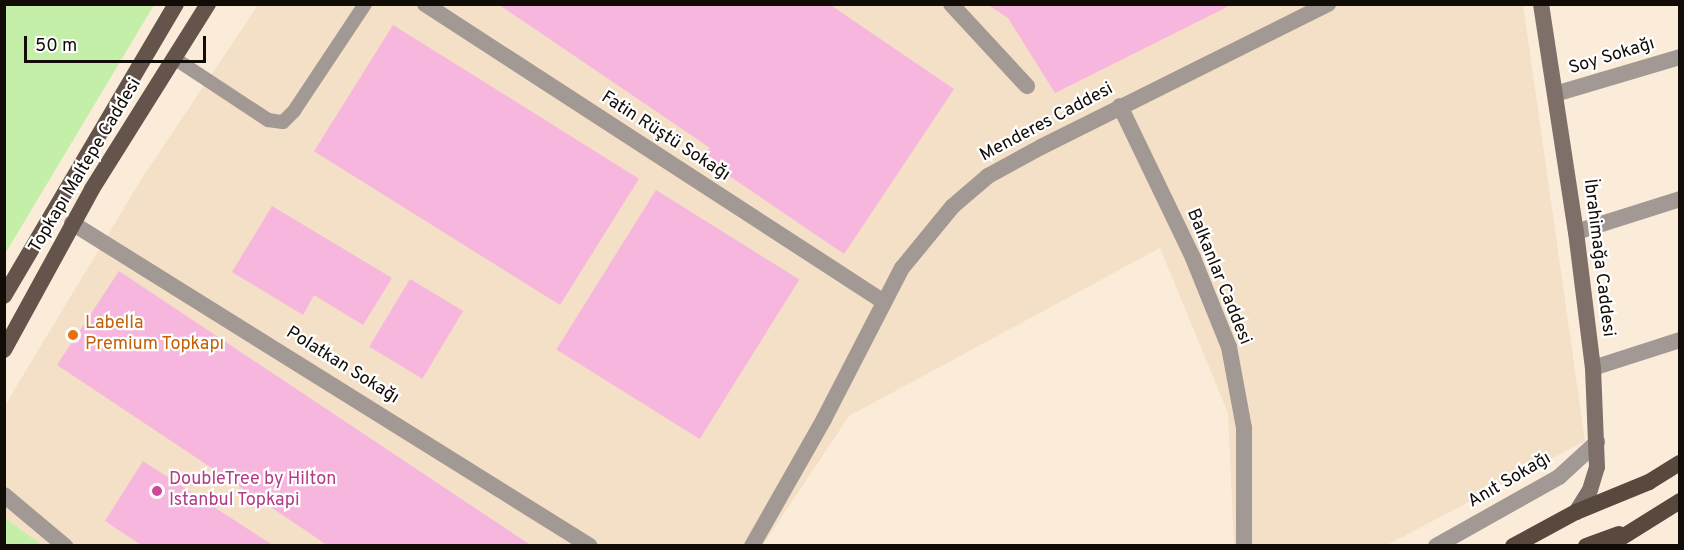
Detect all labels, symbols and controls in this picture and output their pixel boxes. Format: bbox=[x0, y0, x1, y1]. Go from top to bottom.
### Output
scale bar bbox=[27, 24, 208, 62]
street label: Soy Sokağı bbox=[1567, 34, 1657, 80]
text: 50 m bbox=[35, 35, 77, 58]
street label: Topkapı Maltepe Caddesi bbox=[25, 75, 147, 257]
street label: Menderes Caddesi bbox=[977, 79, 1117, 167]
street label: Fatin Rüştü Sokağı bbox=[597, 87, 733, 187]
street label: İbrahimağa Caddesi bbox=[1578, 178, 1618, 338]
street label: Balkanlar Caddesi bbox=[1181, 206, 1255, 348]
place label: Labella Premium Topkapı bbox=[85, 314, 225, 356]
street label: Polatkan Sokağı bbox=[282, 323, 402, 409]
marker: Labella Premium Topkapı bbox=[66, 328, 80, 342]
street label: Anıt Sokağı bbox=[1465, 449, 1555, 513]
place label: DoubleTree by Hilton Istanbul Topkapi bbox=[169, 470, 336, 512]
marker: DoubleTree by Hilton Istanbul Topkapi bbox=[150, 484, 164, 498]

